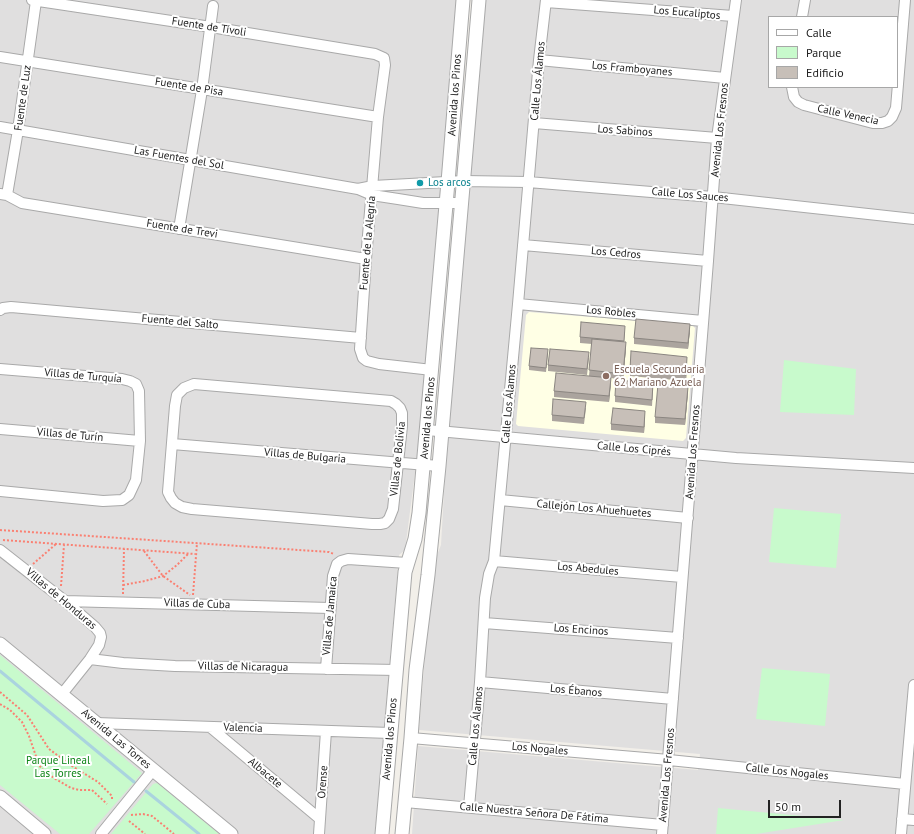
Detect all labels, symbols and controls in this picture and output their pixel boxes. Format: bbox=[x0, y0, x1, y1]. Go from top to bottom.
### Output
street label: Los Eucaliptos bbox=[653, 4, 721, 22]
street label: Fuente de Tívoli bbox=[171, 15, 247, 39]
legend bbox=[768, 16, 898, 88]
text: Calle bbox=[806, 25, 832, 40]
street label: Calle Los Álamos bbox=[528, 41, 548, 121]
text: Parque bbox=[806, 45, 841, 60]
street label: Avenida los Pinos bbox=[446, 53, 464, 137]
street label: Los Framboyanes bbox=[591, 59, 673, 79]
street label: Fuente de Luz bbox=[12, 64, 34, 132]
text: Edificio bbox=[806, 65, 844, 80]
street label: Fuente de Pisa bbox=[154, 75, 224, 99]
street label: Avenida Los Fresnos bbox=[708, 82, 732, 178]
street label: Calle Venecia bbox=[816, 102, 880, 128]
street label: Los Sabinos bbox=[597, 122, 653, 140]
street label: Las Fuentes del Sol bbox=[133, 144, 225, 172]
place label: Los arcos bbox=[428, 176, 471, 190]
marker: Los arcos bbox=[415, 178, 425, 188]
street label: Calle Los Sauces bbox=[651, 185, 729, 205]
street label: Fuente de la Alegría bbox=[357, 195, 379, 291]
street label: Fuente de Trevi bbox=[145, 217, 219, 241]
street label: Los Cedros bbox=[590, 244, 642, 262]
street label: Los Robles bbox=[586, 303, 636, 321]
street label: Fuente del Salto bbox=[141, 312, 219, 332]
place label: Escuela Secundaria 62 Mariano Azuela bbox=[614, 363, 704, 389]
street label: Calle Los Álamos bbox=[499, 364, 519, 444]
street label: Villas de Turquía bbox=[44, 366, 122, 386]
marker: Escuela Secundaria 62 Mariano Azuela bbox=[601, 371, 611, 381]
street label: Avenida los Pinos bbox=[418, 376, 438, 460]
street label: Avenida Los Fresnos bbox=[683, 404, 703, 500]
street label: Villas de Bolivia bbox=[388, 421, 408, 497]
street label: Villas de Turín bbox=[36, 426, 104, 444]
street label: Calle Los Ciprés bbox=[596, 439, 672, 459]
street label: Villas de Bulgaria bbox=[264, 446, 346, 466]
street label: Callejón Los Ahuehuetes bbox=[536, 497, 652, 521]
street label: Los Abedules bbox=[557, 560, 619, 578]
street label: Villas de Honduras bbox=[23, 566, 99, 632]
street label: Villas de Jamaica bbox=[320, 576, 340, 656]
street label: Villas de Cuba bbox=[164, 596, 230, 612]
street label: Los Encinos bbox=[553, 622, 609, 638]
street label: Villas de Nicaragua bbox=[198, 660, 288, 674]
street label: Los Ébanos bbox=[549, 682, 603, 700]
street label: Calle Los Álamos bbox=[466, 686, 486, 766]
street label: Avenida los Pinos bbox=[380, 697, 400, 781]
street label: Avenida Las Torres bbox=[78, 706, 154, 772]
street label: Valencia bbox=[223, 721, 263, 735]
street label: Avenida Los Fresnos bbox=[656, 727, 678, 823]
street label: Los Nogales bbox=[511, 740, 569, 758]
park label: Parque Lineal Las Torres bbox=[26, 754, 90, 780]
street label: Albacete bbox=[245, 755, 285, 791]
street label: Calle Los Nogales bbox=[745, 761, 829, 783]
street label: Orense bbox=[315, 765, 331, 799]
scale bar bbox=[770, 792, 843, 818]
text: 50 m bbox=[775, 799, 801, 814]
street label: Calle Nuestra Señora De Fátima bbox=[459, 800, 609, 826]

